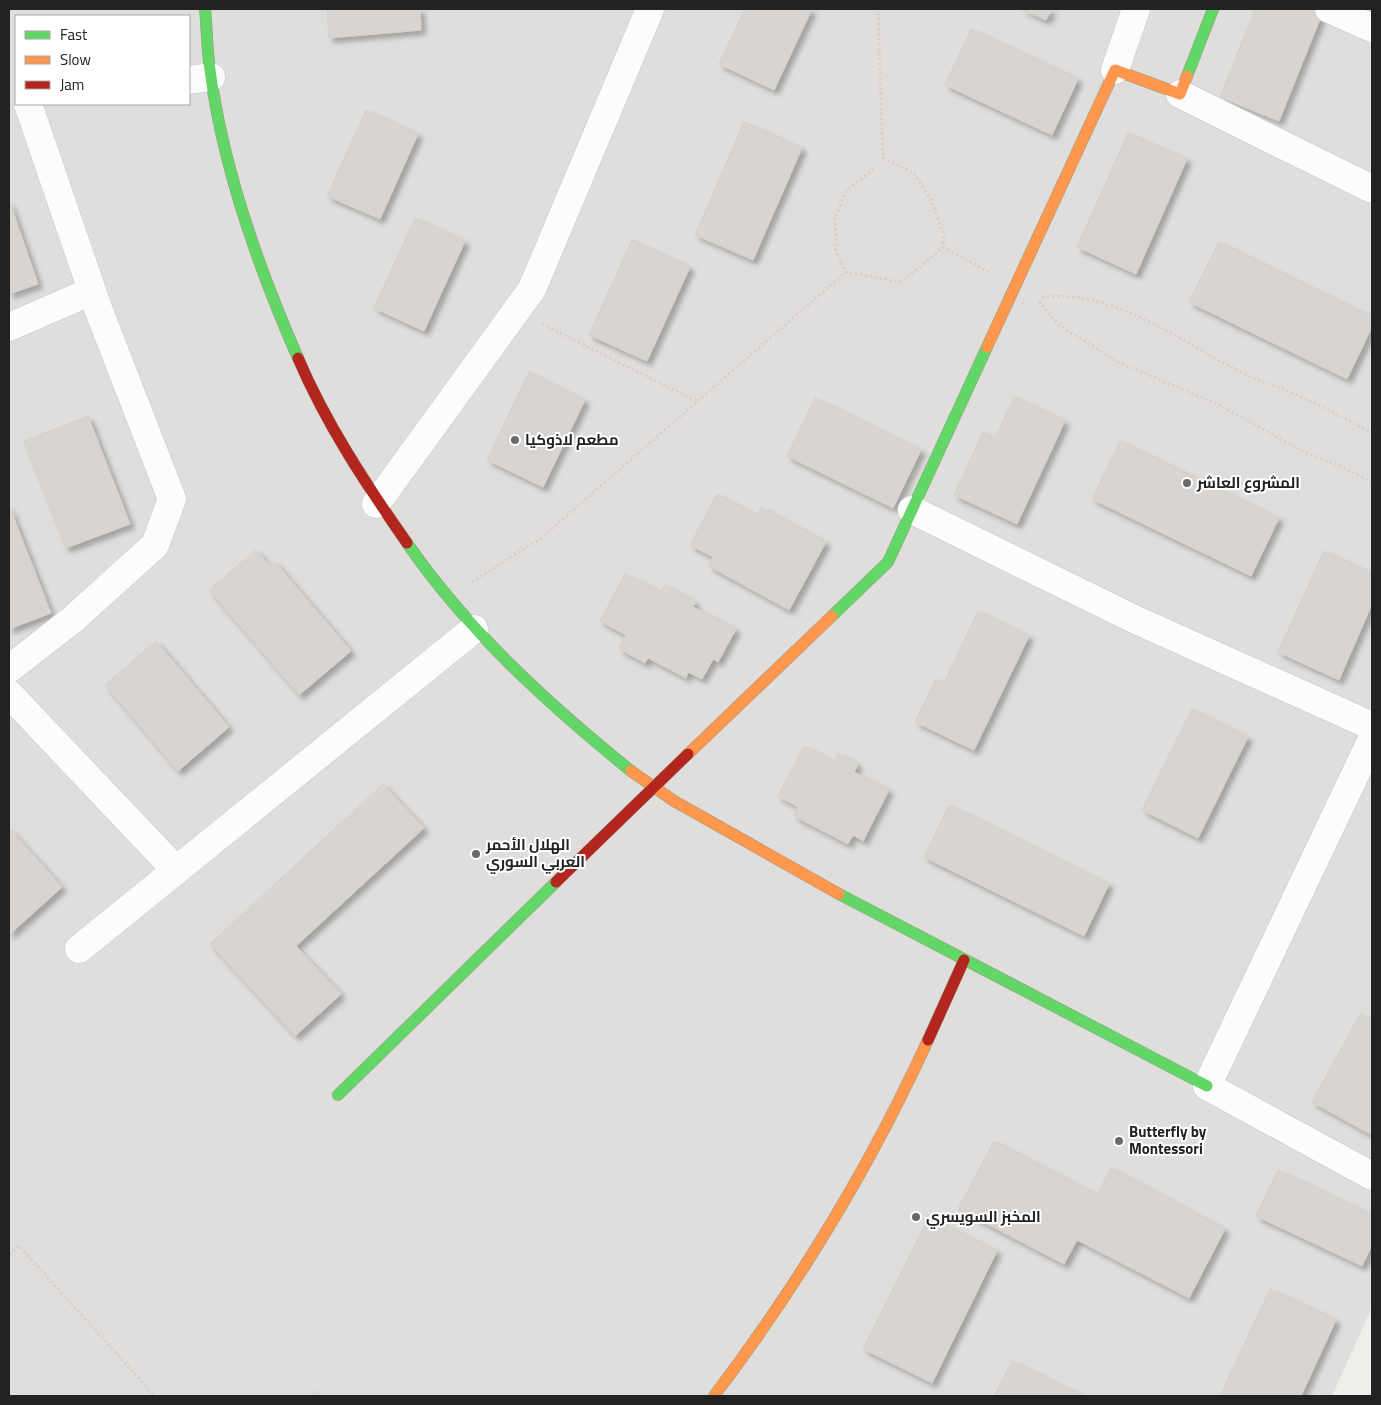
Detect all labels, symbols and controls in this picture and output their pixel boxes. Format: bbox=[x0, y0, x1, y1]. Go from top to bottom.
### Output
legend bbox=[15, 15, 190, 105]
text: Fast bbox=[60, 23, 88, 46]
text: Slow bbox=[60, 48, 91, 71]
text: Jam bbox=[60, 73, 84, 96]
place label: مطعم لاذوكيا bbox=[525, 428, 619, 451]
marker: مطعم لاذوكيا bbox=[509, 434, 521, 446]
place label: المشروع العاشر bbox=[1196, 471, 1300, 494]
marker: المشروع العاشر bbox=[1181, 477, 1193, 489]
place label: الهلال الأحمر العربي السوري bbox=[485, 833, 585, 874]
marker: الهلال الأحمر العربي السوري bbox=[470, 848, 482, 860]
place label: Butterfly by Montessori bbox=[1129, 1120, 1207, 1160]
marker: Butterfly by Montessori bbox=[1113, 1135, 1125, 1147]
place label: المخبز السويسري bbox=[926, 1205, 1041, 1229]
marker: المخبز السويسري bbox=[910, 1211, 922, 1223]

